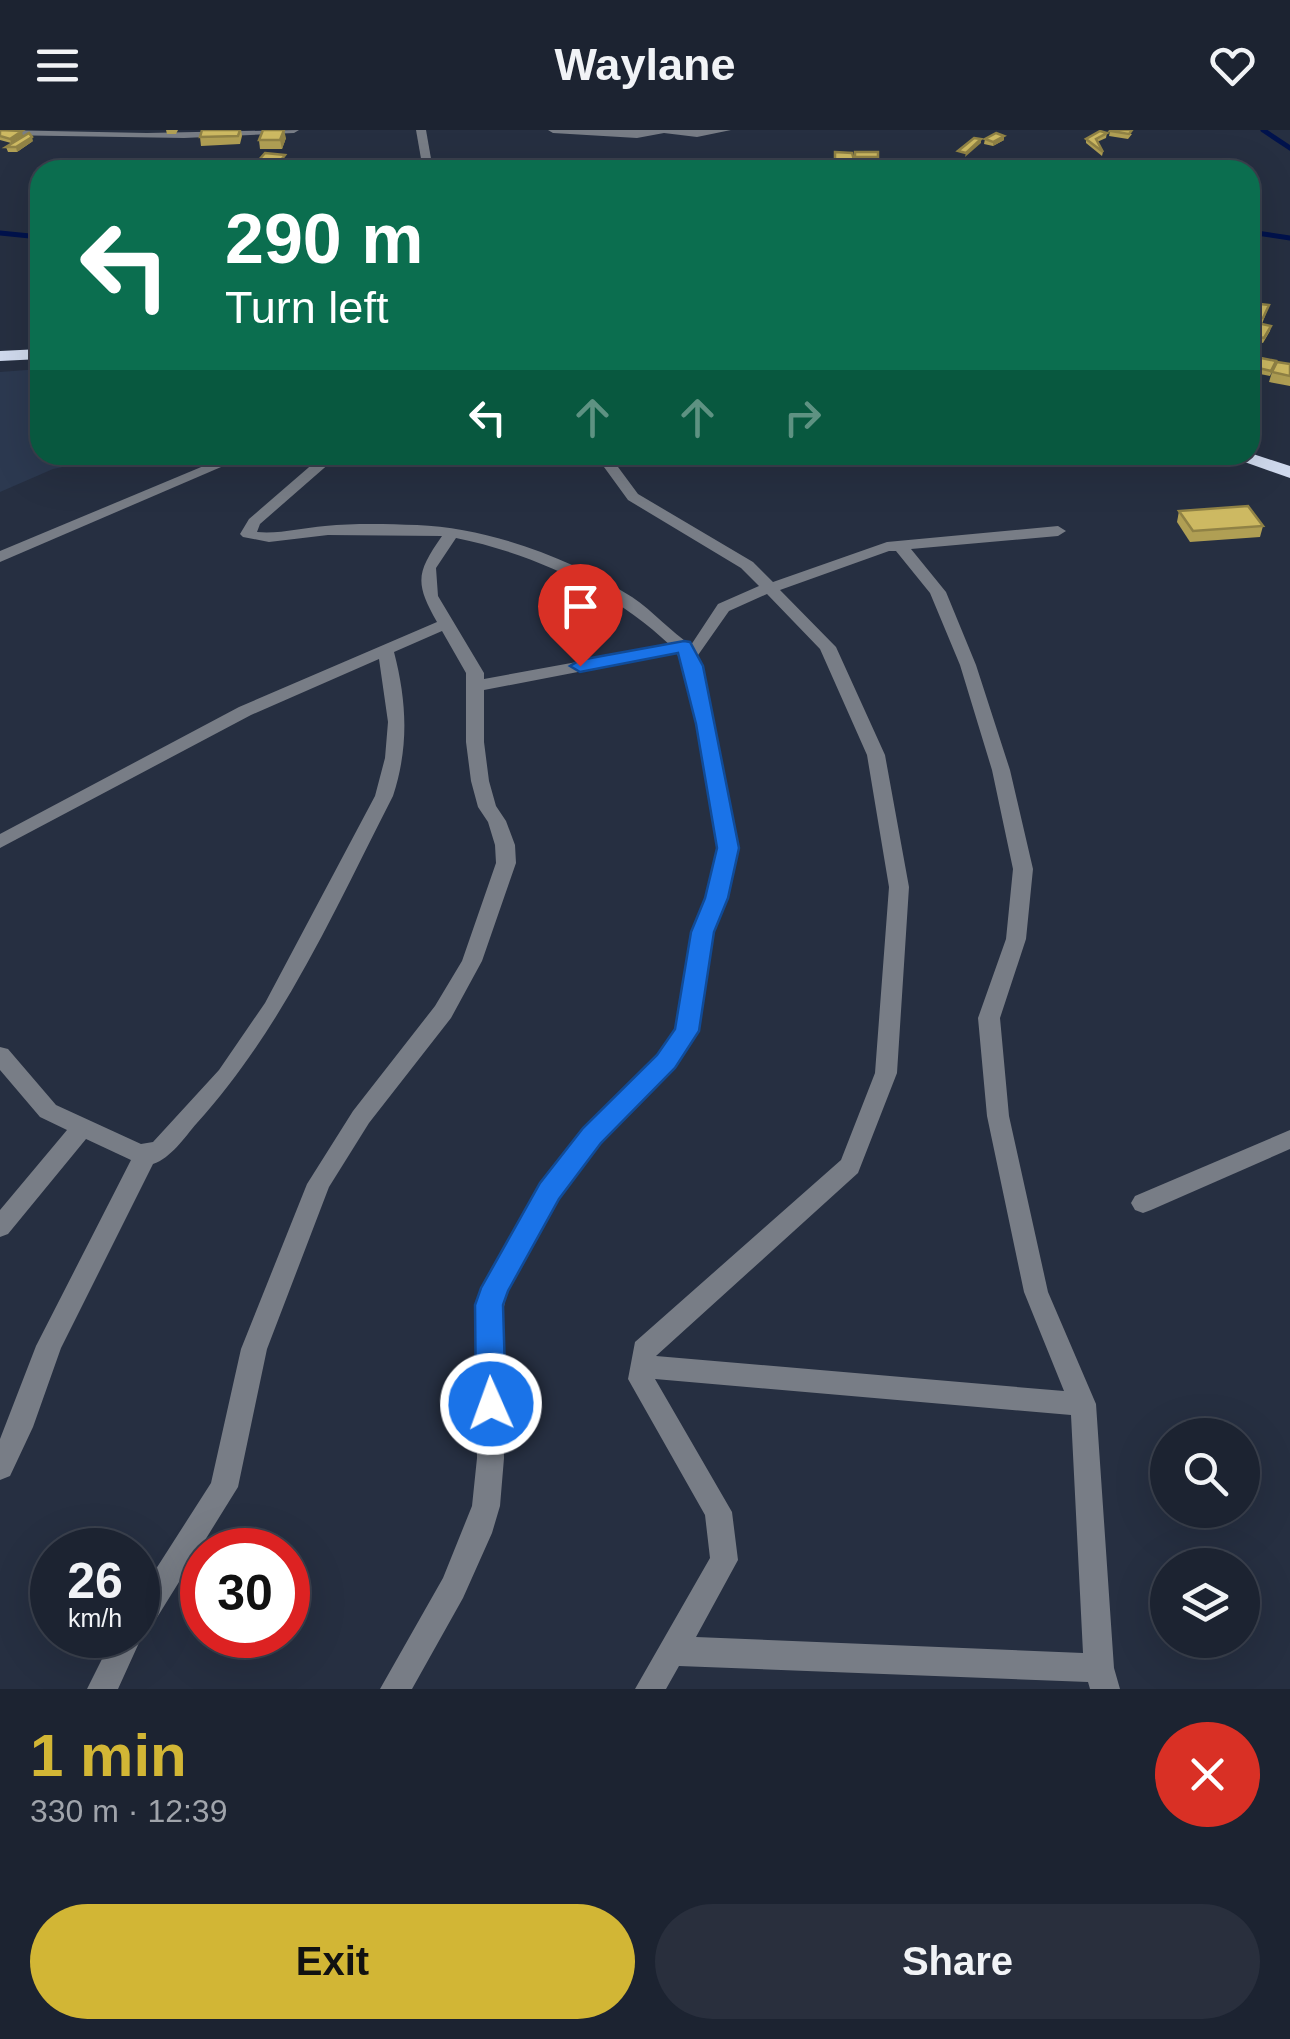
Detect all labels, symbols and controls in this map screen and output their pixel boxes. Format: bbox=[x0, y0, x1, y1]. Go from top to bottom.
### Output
icon: menu bbox=[30, 38, 85, 93]
icon: heart bbox=[1205, 38, 1260, 93]
text: Waylane bbox=[555, 39, 735, 90]
icon: left bbox=[60, 200, 190, 330]
text: 290 m bbox=[225, 200, 423, 278]
text: Turn left bbox=[225, 282, 388, 333]
icon: left bbox=[460, 390, 515, 445]
icon: ahead bbox=[565, 390, 620, 445]
icon: ahead bbox=[670, 390, 725, 445]
icon: right bbox=[775, 390, 830, 445]
pin bbox=[538, 564, 623, 667]
icon: arrive bbox=[553, 579, 608, 634]
position arrow bbox=[439, 1352, 543, 1456]
map controls bbox=[1150, 1418, 1260, 1658]
button: search bbox=[1150, 1418, 1260, 1528]
speed limit sign: 30 bbox=[180, 1528, 310, 1658]
button: layers bbox=[1150, 1548, 1260, 1658]
text: 26 bbox=[67, 1553, 123, 1609]
text: km/h bbox=[68, 1604, 122, 1632]
text: 1 min bbox=[30, 1722, 187, 1789]
button: close bbox=[1155, 1722, 1260, 1827]
text: 330 m · 12:39 bbox=[30, 1793, 227, 1829]
button: Exit bbox=[30, 1904, 635, 2019]
button: Share bbox=[655, 1904, 1260, 2019]

